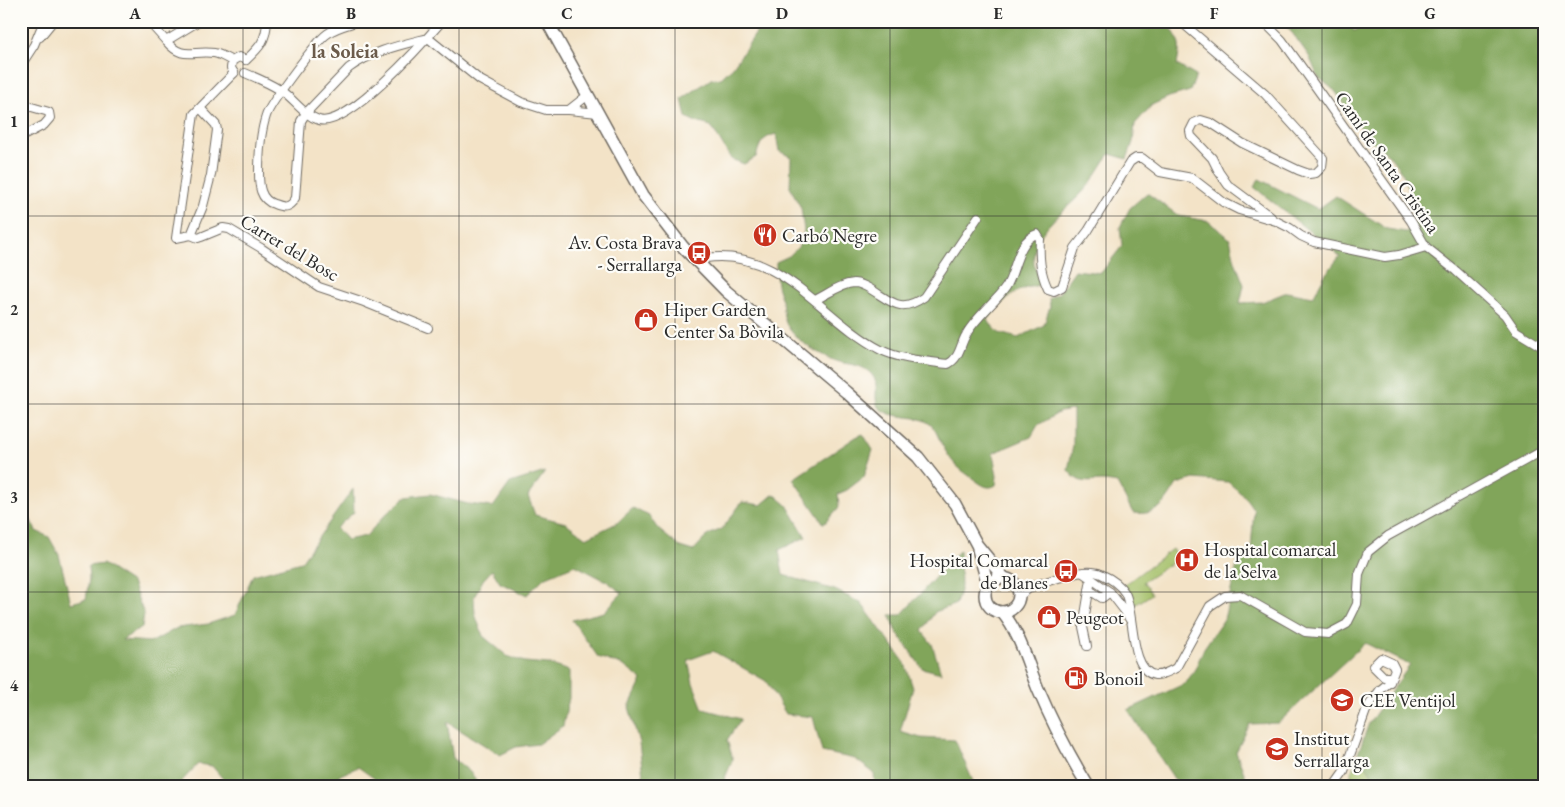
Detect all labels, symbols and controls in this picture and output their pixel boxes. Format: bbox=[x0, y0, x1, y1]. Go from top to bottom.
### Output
text: A bbox=[128, 3, 141, 24]
text: B bbox=[346, 3, 356, 24]
text: C bbox=[561, 3, 573, 24]
text: D bbox=[776, 3, 788, 24]
text: E bbox=[993, 3, 1003, 24]
text: F bbox=[1210, 3, 1219, 24]
text: G bbox=[1424, 3, 1436, 24]
district label: la Soleia bbox=[311, 38, 379, 64]
street label: Camí de Santa Cristina bbox=[1329, 86, 1446, 239]
text: 1 bbox=[10, 111, 18, 132]
street label: Carrer del Bosc bbox=[236, 208, 344, 287]
restaurant icon: Carbó Negre bbox=[752, 222, 778, 248]
place label: Carbó Negre bbox=[782, 223, 877, 248]
place label: Av. Costa Brava - Serrallarga bbox=[567, 230, 682, 277]
bus stop icon: Av. Costa Brava - Serrallarga bbox=[686, 240, 712, 266]
place label: Hiper Garden Center Sa Bòvila bbox=[664, 297, 784, 344]
text: 2 bbox=[10, 299, 19, 320]
shop icon: Hiper Garden Center Sa Bòvila bbox=[633, 307, 659, 333]
text: 3 bbox=[10, 487, 18, 508]
place label: Hospital comarcal de la Selva bbox=[1204, 537, 1337, 584]
hospital icon: Hospital comarcal de la Selva bbox=[1174, 547, 1200, 573]
place label: Hospital Comarcal de Blanes bbox=[909, 548, 1048, 595]
bus stop icon: Hospital Comarcal de Blanes bbox=[1053, 558, 1079, 584]
shop icon: Peugeot bbox=[1036, 604, 1062, 630]
place label: Peugeot bbox=[1066, 605, 1124, 630]
fuel station icon: Bonoil bbox=[1063, 665, 1089, 691]
place label: Bonoil bbox=[1094, 666, 1144, 691]
text: 4 bbox=[10, 675, 19, 696]
school or university icon: CEE Ventijol bbox=[1329, 687, 1355, 713]
place label: CEE Ventijol bbox=[1360, 688, 1456, 713]
place label: Institut Serrallarga bbox=[1294, 726, 1370, 773]
school or university icon: Institut Serrallarga bbox=[1264, 736, 1290, 762]

